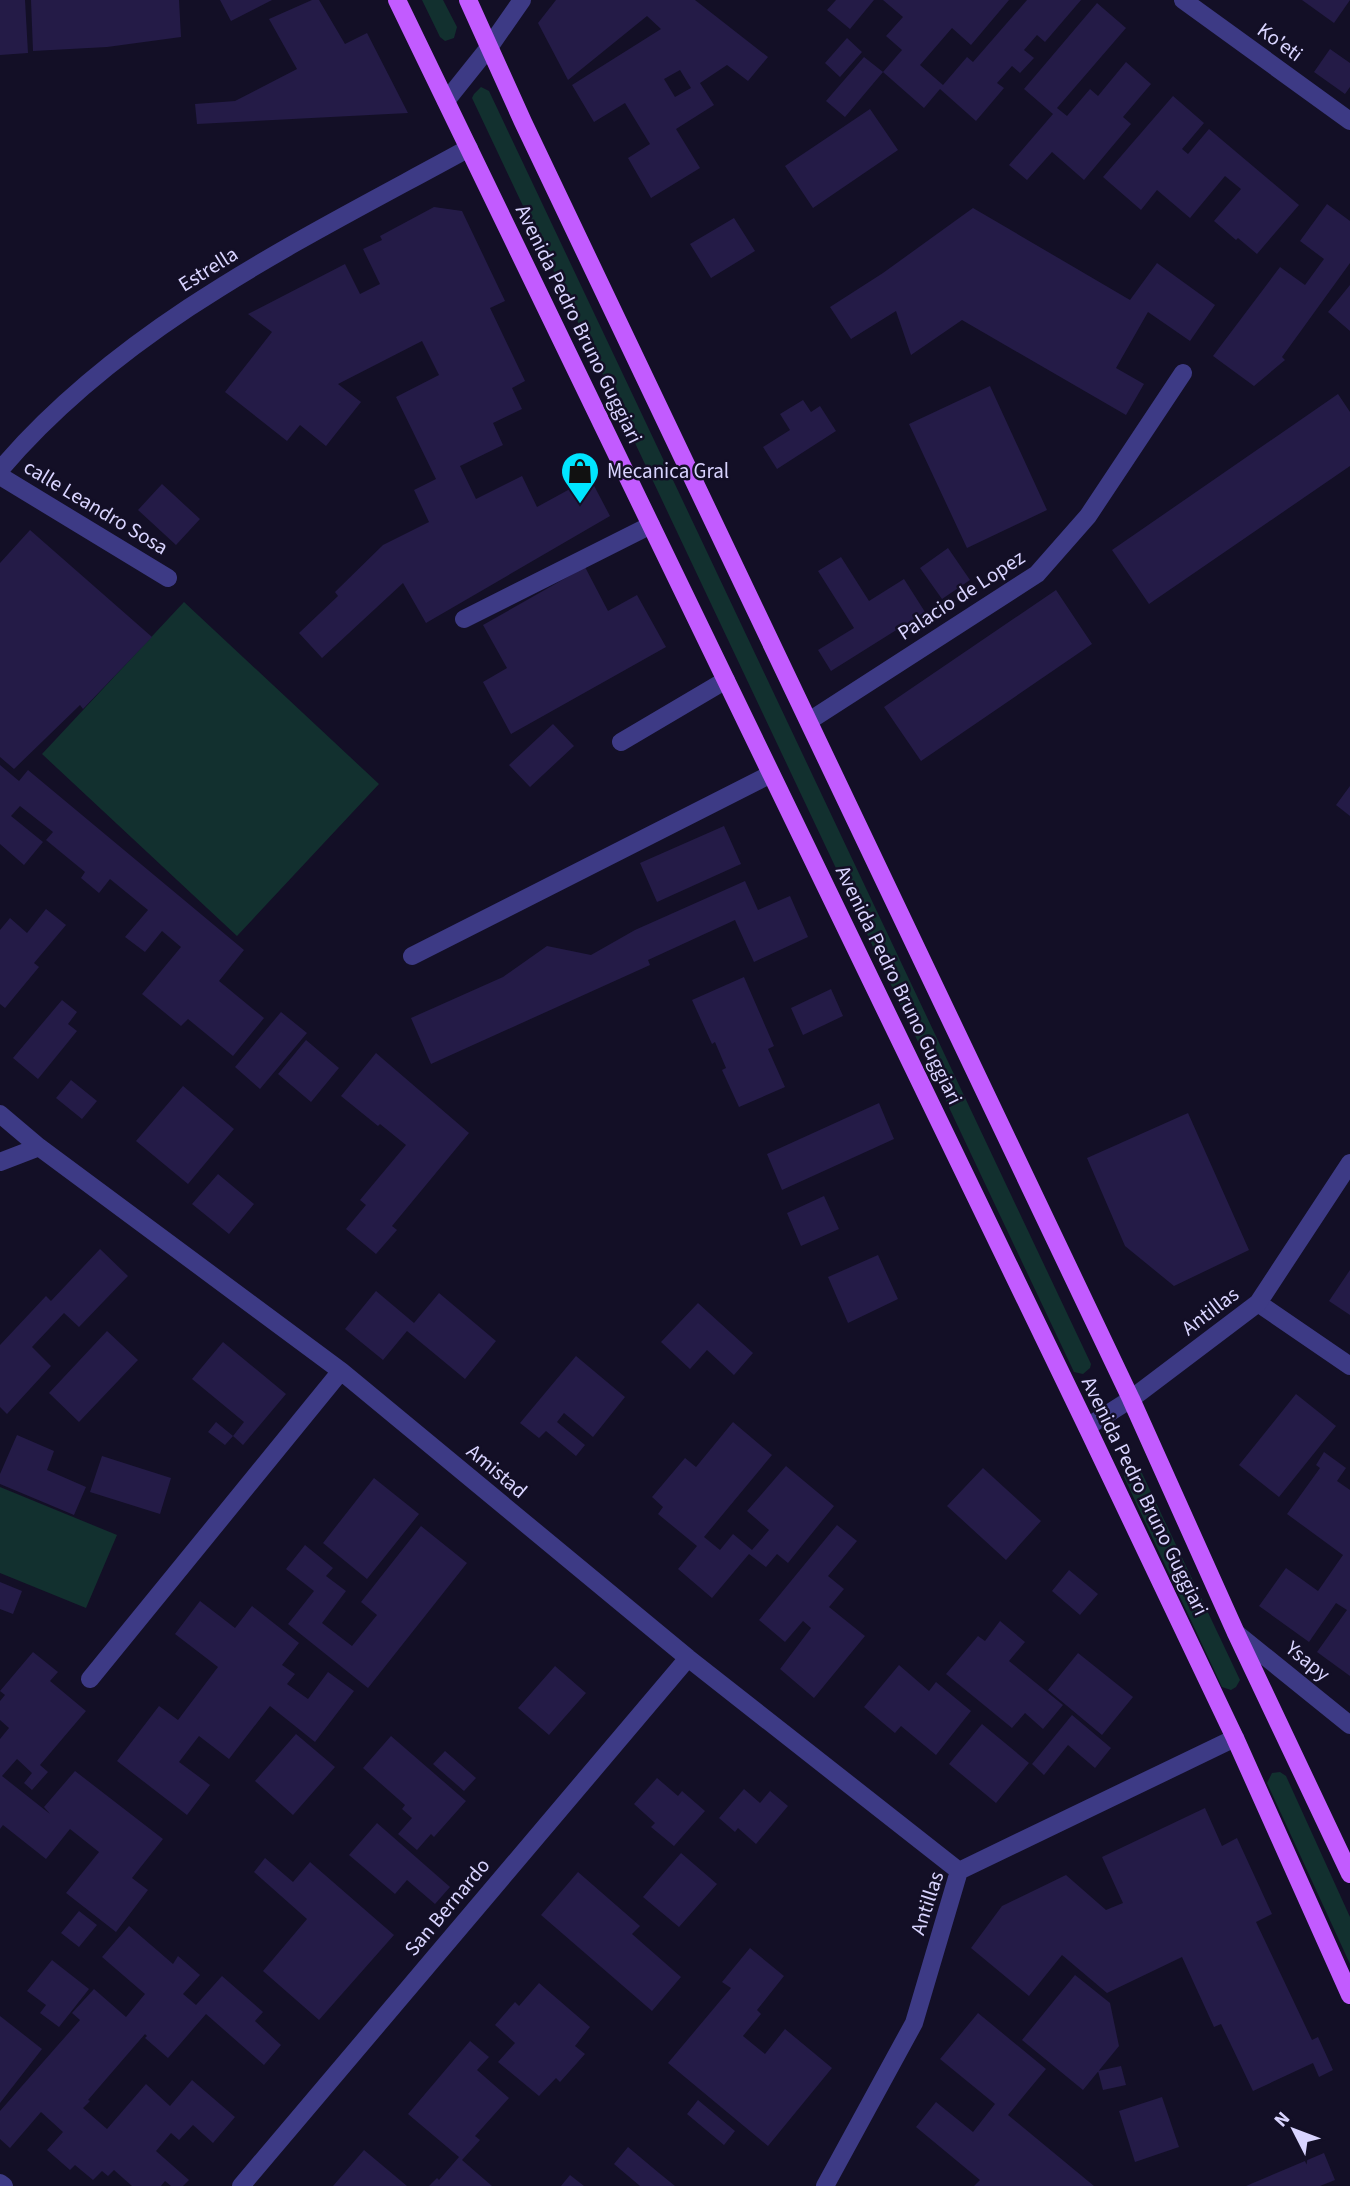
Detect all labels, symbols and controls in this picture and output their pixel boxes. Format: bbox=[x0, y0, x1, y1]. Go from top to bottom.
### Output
street label: Ko'eti bbox=[1251, 15, 1309, 69]
street label: Avenida Pedro Bruno Guggiari bbox=[508, 199, 650, 449]
street label: Estrella bbox=[172, 239, 244, 299]
shop icon: Mecanica Gral bbox=[559, 450, 601, 505]
street label: calle Leandro Sosa bbox=[18, 452, 174, 562]
place label: Mecanica Gral bbox=[607, 456, 729, 486]
street label: Palacio de Lopez bbox=[891, 543, 1031, 647]
street label: Avenida Pedro Bruno Guggiari bbox=[828, 860, 970, 1110]
street label: Antillas bbox=[1175, 1279, 1245, 1343]
street label: Avenida Pedro Bruno Guggiari bbox=[1074, 1371, 1216, 1621]
street label: Amistad bbox=[460, 1437, 534, 1505]
street label: Ysapy bbox=[1278, 1633, 1337, 1688]
street label: San Bernardo bbox=[397, 1851, 497, 1963]
street label: Antillas bbox=[903, 1867, 951, 1939]
north arrow bbox=[1259, 2095, 1329, 2165]
text: N bbox=[1268, 2106, 1297, 2133]

